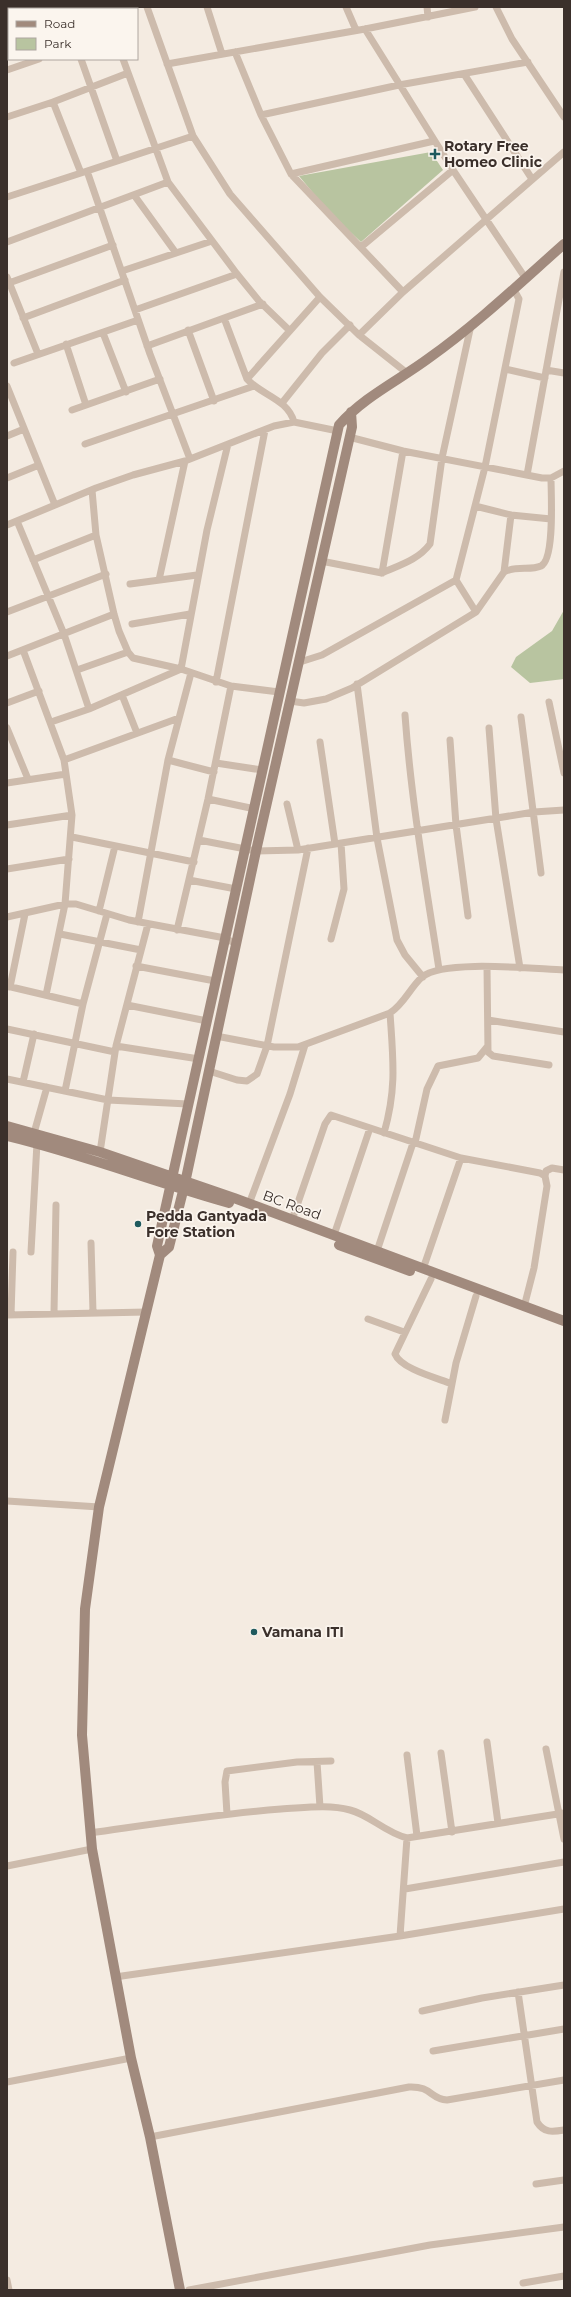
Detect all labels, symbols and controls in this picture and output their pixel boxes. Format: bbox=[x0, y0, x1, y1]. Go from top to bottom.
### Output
legend bbox=[8, 8, 138, 60]
text: Road bbox=[44, 16, 75, 31]
text: Park bbox=[44, 36, 72, 51]
place label: Rotary Free Homeo Clinic bbox=[444, 137, 543, 171]
marker: Rotary Free Homeo Clinic bbox=[429, 148, 441, 160]
street label: BC Road bbox=[260, 1186, 324, 1224]
place label: Pedda Gantyada Fore Station bbox=[146, 1207, 267, 1241]
marker: Pedda Gantyada Fore Station bbox=[133, 1219, 143, 1229]
place label: Vamana ITI bbox=[261, 1623, 344, 1641]
marker: Vamana ITI bbox=[249, 1627, 259, 1637]

